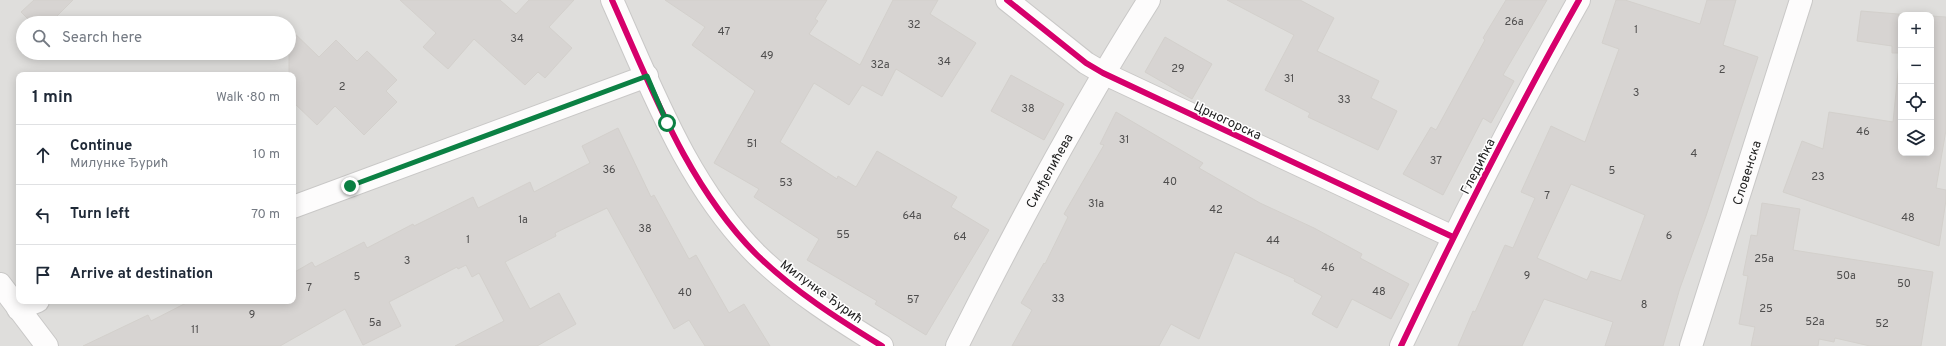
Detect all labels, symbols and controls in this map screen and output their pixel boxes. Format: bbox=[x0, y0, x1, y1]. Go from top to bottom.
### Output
map controls bbox=[1898, 12, 1934, 156]
button: + bbox=[1898, 12, 1934, 48]
house number: 26a bbox=[1504, 15, 1524, 29]
search box bbox=[16, 16, 296, 60]
house number: 32 bbox=[907, 18, 921, 32]
house number: 1 bbox=[1634, 23, 1638, 37]
house number: 47 bbox=[718, 25, 730, 39]
icon: search bbox=[30, 27, 52, 49]
text: Search here bbox=[62, 29, 142, 48]
house number: 34 bbox=[510, 32, 524, 46]
button: − bbox=[1898, 48, 1934, 84]
house number: 49 bbox=[760, 49, 774, 63]
house number: 34 bbox=[937, 55, 951, 69]
house number: 32a bbox=[871, 58, 890, 72]
house number: 29 bbox=[1171, 62, 1185, 76]
house number: 2 bbox=[1719, 63, 1725, 77]
house number: 31 bbox=[1284, 72, 1294, 86]
house number: 2 bbox=[339, 80, 345, 94]
button: locate bbox=[1898, 84, 1934, 120]
house number: 3 bbox=[1633, 86, 1639, 100]
text: 1 min bbox=[32, 87, 73, 109]
text: Walk · 80 m bbox=[216, 90, 280, 106]
house number: 33 bbox=[1337, 93, 1351, 107]
street label: Црногорска bbox=[1191, 99, 1264, 145]
house number: 38 bbox=[1021, 102, 1035, 116]
route start bbox=[658, 114, 676, 132]
button: layers bbox=[1898, 120, 1934, 156]
house number: 46 bbox=[1856, 125, 1870, 139]
street label: Синђелићева bbox=[1024, 131, 1078, 212]
house number: 31 bbox=[1119, 133, 1129, 147]
street label: Гледићка bbox=[1458, 136, 1500, 198]
text: Continue bbox=[70, 137, 132, 156]
house number: 51 bbox=[747, 137, 757, 151]
street label: Словенска bbox=[1730, 139, 1766, 207]
icon: ahead bbox=[32, 144, 54, 166]
text: 10 m bbox=[253, 147, 280, 163]
house number: 4 bbox=[1691, 147, 1698, 161]
house number: 37 bbox=[1430, 154, 1442, 168]
text: Милунке Ђурић bbox=[70, 156, 168, 172]
house number: 36 bbox=[602, 163, 616, 177]
house number: 5 bbox=[1609, 164, 1616, 178]
house number: 23 bbox=[1811, 170, 1825, 184]
house number: 40 bbox=[1163, 175, 1177, 189]
house number: 53 bbox=[779, 176, 793, 190]
route end bbox=[341, 177, 359, 195]
house number: 7 bbox=[1544, 189, 1550, 203]
house number: 31a bbox=[1088, 197, 1104, 211]
house number: 42 bbox=[1209, 203, 1223, 217]
icon: left bbox=[32, 204, 54, 226]
text: Turn left bbox=[70, 205, 130, 224]
text: 70 m bbox=[251, 207, 280, 223]
house number: 64a bbox=[902, 209, 922, 223]
house number: 48 bbox=[1901, 211, 1915, 225]
house number: 1a bbox=[518, 213, 528, 227]
house number: 38 bbox=[638, 222, 652, 236]
house number: 55 bbox=[836, 228, 850, 242]
house number: 6 bbox=[1666, 229, 1672, 243]
house number: 64 bbox=[953, 230, 967, 244]
house number: 1 bbox=[466, 233, 470, 247]
house number: 44 bbox=[1266, 234, 1280, 248]
house number: 25a bbox=[1754, 252, 1774, 266]
house number: 3 bbox=[404, 254, 410, 268]
street label: Милунке Ђурић bbox=[776, 257, 865, 328]
house number: 46 bbox=[1321, 261, 1335, 275]
icon: arrive bbox=[32, 264, 54, 286]
text: Arrive at destination bbox=[70, 265, 213, 284]
house number: 9 bbox=[1524, 269, 1530, 283]
house number: 50a bbox=[1836, 269, 1856, 283]
house number: 5 bbox=[354, 270, 361, 284]
house number: 50 bbox=[1897, 277, 1911, 291]
house number: 7 bbox=[306, 281, 312, 295]
house number: 48 bbox=[1372, 285, 1386, 299]
house number: 40 bbox=[678, 286, 692, 300]
house number: 33 bbox=[1051, 292, 1065, 306]
house number: 57 bbox=[907, 293, 919, 307]
house number: 8 bbox=[1641, 298, 1647, 312]
house number: 25 bbox=[1759, 302, 1773, 316]
house number: 9 bbox=[249, 308, 255, 322]
house number: 52a bbox=[1805, 315, 1825, 329]
house number: 5a bbox=[369, 316, 382, 330]
house number: 52 bbox=[1875, 317, 1889, 331]
house number: 11 bbox=[191, 323, 199, 337]

